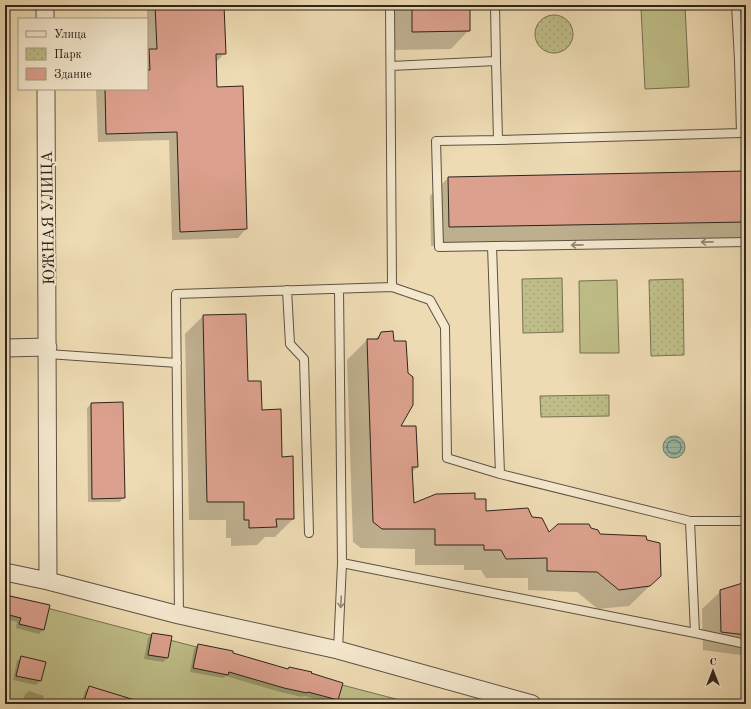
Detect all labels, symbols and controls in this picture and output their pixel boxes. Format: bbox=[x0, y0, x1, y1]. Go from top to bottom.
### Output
legend bbox=[18, 18, 148, 90]
text: Улица bbox=[54, 29, 87, 41]
text: Парк bbox=[54, 49, 82, 61]
text: Здание bbox=[54, 69, 92, 81]
street label: ЮЖНАЯ УЛИЦА bbox=[40, 151, 58, 285]
one-way arrow bbox=[701, 238, 714, 246]
one-way arrow bbox=[571, 241, 584, 248]
one-way arrow bbox=[337, 595, 344, 608]
north arrow bbox=[693, 651, 733, 691]
text: С bbox=[709, 657, 717, 668]

